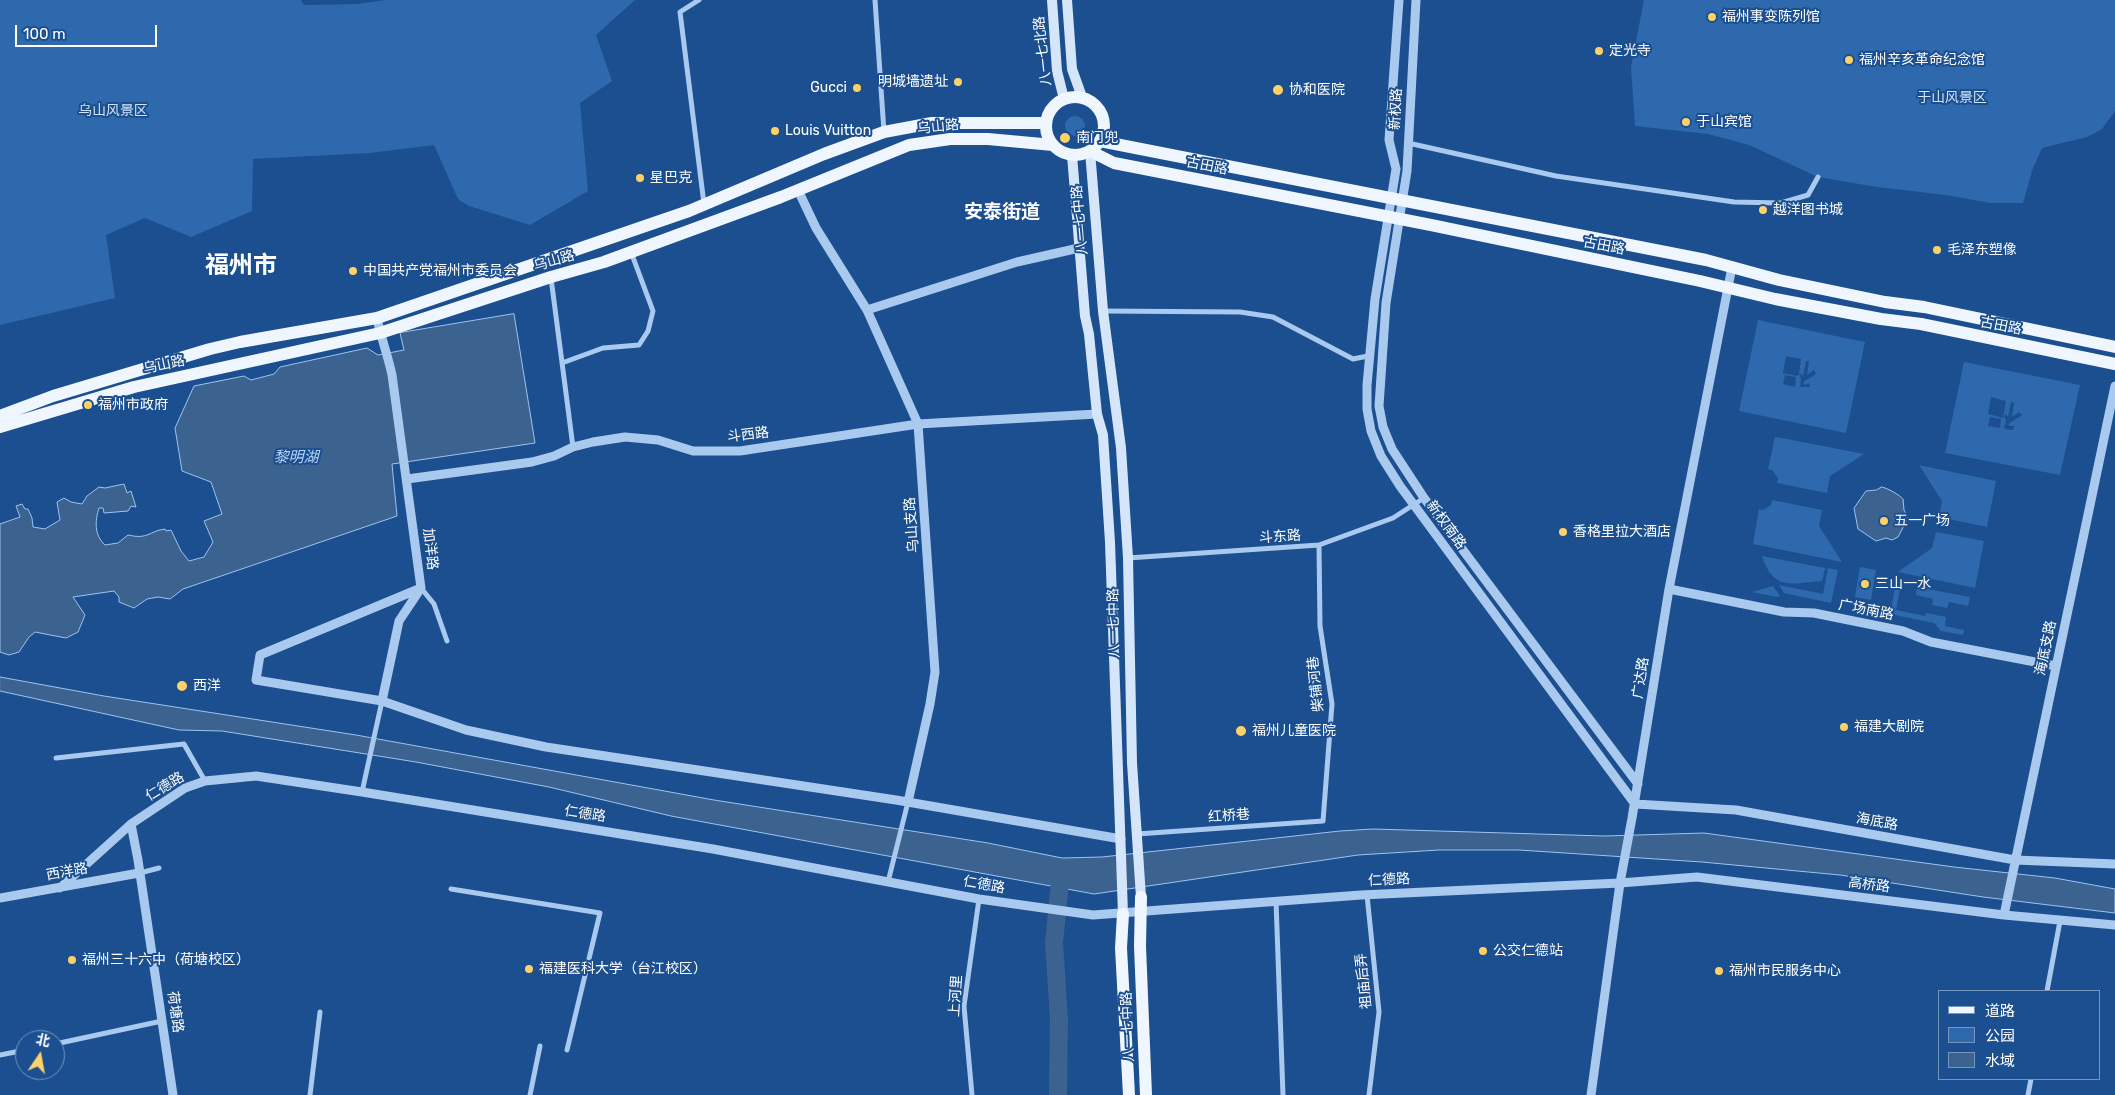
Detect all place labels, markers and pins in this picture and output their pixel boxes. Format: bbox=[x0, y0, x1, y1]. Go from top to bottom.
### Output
place label: 福州事变陈列馆 bbox=[1722, 9, 1820, 25]
marker: 福州事变陈列馆 bbox=[1706, 11, 1718, 23]
place label: 定光寺 bbox=[1609, 43, 1651, 59]
marker: 定光寺 bbox=[1593, 45, 1605, 57]
place label: 福州辛亥革命纪念馆 bbox=[1859, 52, 1985, 68]
marker: 福州辛亥革命纪念馆 bbox=[1843, 54, 1855, 66]
place label: 明城墙遗址 bbox=[878, 74, 948, 90]
marker: 明城墙遗址 bbox=[952, 76, 964, 88]
place label: Gucci bbox=[810, 80, 847, 96]
marker: Gucci bbox=[851, 82, 863, 94]
place label: 协和医院 bbox=[1289, 82, 1345, 98]
marker: 协和医院 bbox=[1271, 83, 1285, 97]
place label: 于山宾馆 bbox=[1696, 114, 1752, 130]
marker: 于山宾馆 bbox=[1680, 116, 1692, 128]
place label: Louis Vuitton bbox=[785, 123, 871, 139]
marker: Louis Vuitton bbox=[769, 125, 781, 137]
place label: 南门兜 bbox=[1076, 130, 1118, 146]
marker: 南门兜 bbox=[1058, 131, 1072, 145]
place label: 星巴克 bbox=[650, 170, 692, 186]
marker: 星巴克 bbox=[634, 172, 646, 184]
place label: 越洋图书城 bbox=[1773, 202, 1843, 218]
marker: 越洋图书城 bbox=[1757, 204, 1769, 216]
place label: 毛泽东塑像 bbox=[1947, 242, 2017, 258]
marker: 毛泽东塑像 bbox=[1931, 244, 1943, 256]
place label: 中国共产党福州市委员会 bbox=[363, 263, 517, 279]
marker: 中国共产党福州市委员会 bbox=[347, 265, 359, 277]
place label: 福州市政府 bbox=[98, 397, 168, 413]
marker: 福州市政府 bbox=[82, 399, 94, 411]
place label: 五一广场 bbox=[1894, 513, 1950, 529]
marker: 五一广场 bbox=[1878, 515, 1890, 527]
place label: 香格里拉大酒店 bbox=[1573, 524, 1671, 540]
marker: 香格里拉大酒店 bbox=[1557, 526, 1569, 538]
place label: 三山一水 bbox=[1875, 576, 1931, 592]
marker: 三山一水 bbox=[1859, 578, 1871, 590]
place label: 西洋 bbox=[193, 678, 221, 694]
marker: 西洋 bbox=[175, 679, 189, 693]
place label: 福建大剧院 bbox=[1854, 719, 1924, 735]
marker: 福建大剧院 bbox=[1838, 721, 1850, 733]
place label: 福州儿童医院 bbox=[1252, 723, 1336, 739]
marker: 福州儿童医院 bbox=[1234, 724, 1248, 738]
place label: 公交仁德站 bbox=[1493, 943, 1563, 959]
marker: 公交仁德站 bbox=[1477, 945, 1489, 957]
place label: 福州三十六中（荷塘校区） bbox=[82, 952, 250, 968]
marker: 福州三十六中（荷塘校区） bbox=[66, 954, 78, 966]
place label: 福建医科大学（台江校区） bbox=[539, 961, 707, 977]
marker: 福建医科大学（台江校区） bbox=[523, 963, 535, 975]
place label: 福州市民服务中心 bbox=[1729, 963, 1841, 979]
marker: 福州市民服务中心 bbox=[1713, 965, 1725, 977]

